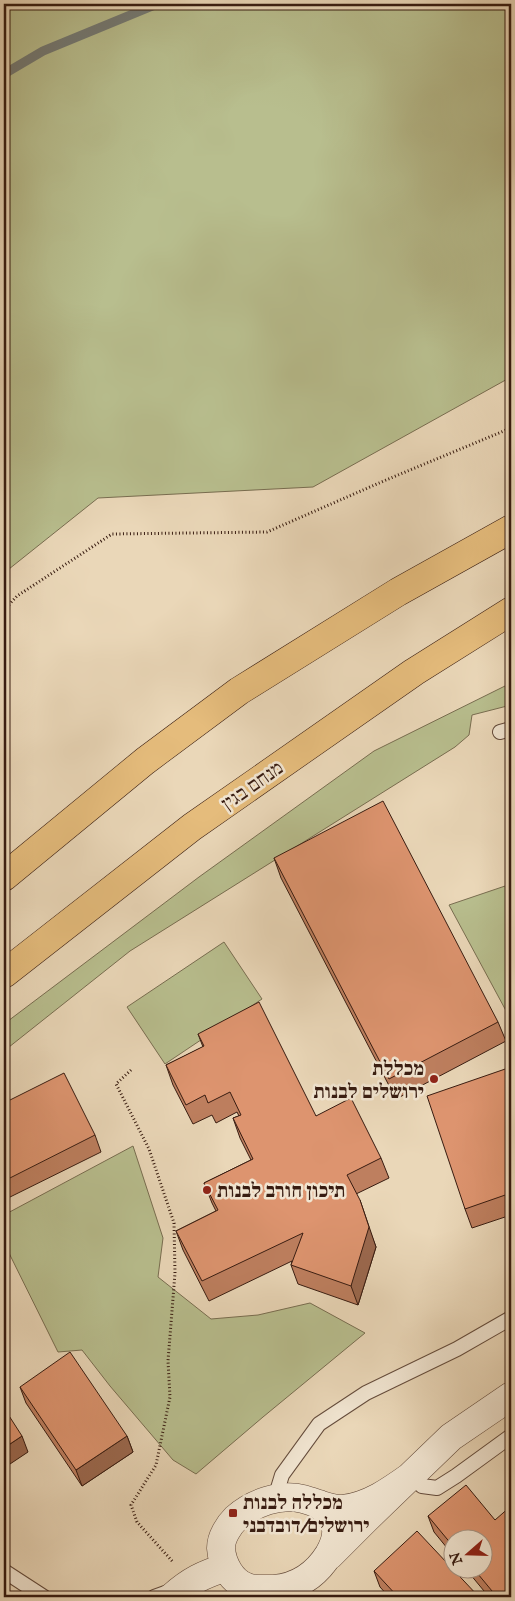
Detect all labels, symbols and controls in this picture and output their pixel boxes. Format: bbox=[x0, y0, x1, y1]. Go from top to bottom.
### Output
street label: מנחם בגין bbox=[217, 756, 289, 817]
place label: מכללת ירושלים לבנות bbox=[313, 1057, 424, 1105]
marker: מכללת ירושלים לבנות bbox=[428, 1073, 440, 1085]
place label: תיכון חורב לבנות bbox=[217, 1179, 345, 1204]
marker: תיכון חורב לבנות bbox=[201, 1184, 213, 1196]
place label: מכללה לבנות ירושלים/דובדבני bbox=[243, 1491, 369, 1539]
marker: מכללה לבנות ירושלים/דובדבני bbox=[227, 1507, 239, 1519]
north arrow bbox=[442, 1528, 492, 1578]
text: N bbox=[446, 1549, 468, 1568]

